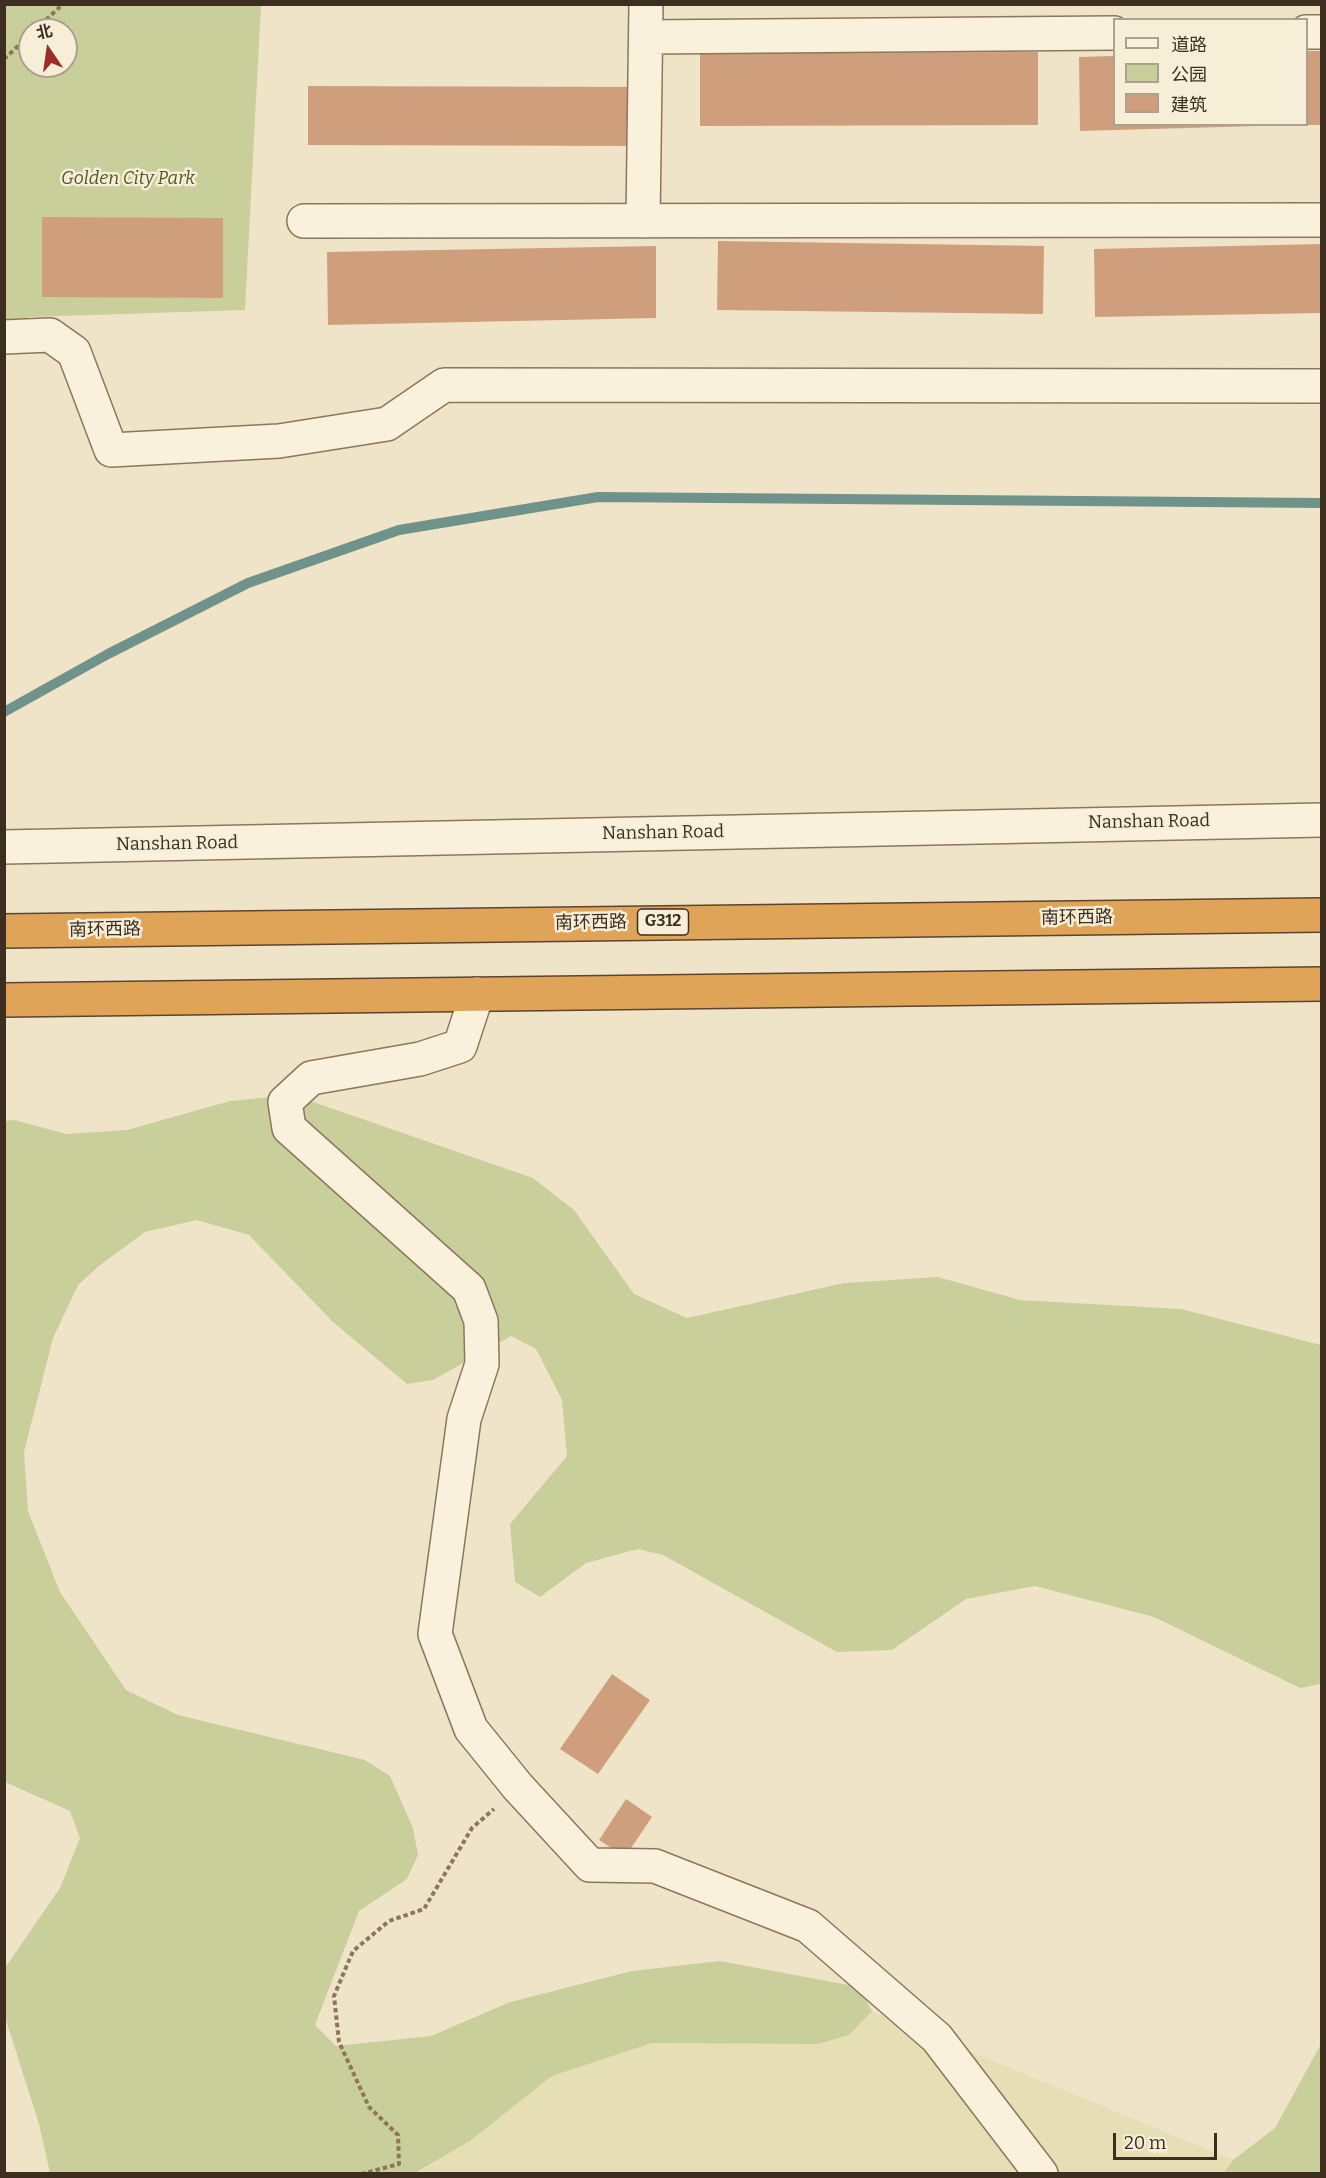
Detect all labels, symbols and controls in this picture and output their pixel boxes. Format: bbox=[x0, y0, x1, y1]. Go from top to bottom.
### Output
north arrow bbox=[18, 18, 78, 78]
legend bbox=[1113, 18, 1308, 126]
text: 北 bbox=[34, 21, 54, 43]
text: 道路 bbox=[1171, 34, 1207, 56]
text: 公园 bbox=[1171, 64, 1207, 86]
text: 建筑 bbox=[1171, 94, 1207, 116]
park label: Golden City Park bbox=[61, 168, 195, 190]
street label: Nanshan Road bbox=[1088, 810, 1210, 834]
street label: Nanshan Road bbox=[602, 821, 724, 845]
street label: Nanshan Road bbox=[116, 832, 238, 856]
street label: 南环西路 bbox=[1041, 907, 1113, 929]
road number: G312 bbox=[638, 909, 688, 935]
street label: 南环西路 bbox=[555, 912, 627, 934]
street label: 南环西路 bbox=[69, 919, 141, 941]
scale bar bbox=[1116, 2121, 1220, 2159]
text: 20 m bbox=[1124, 2132, 1166, 2154]

